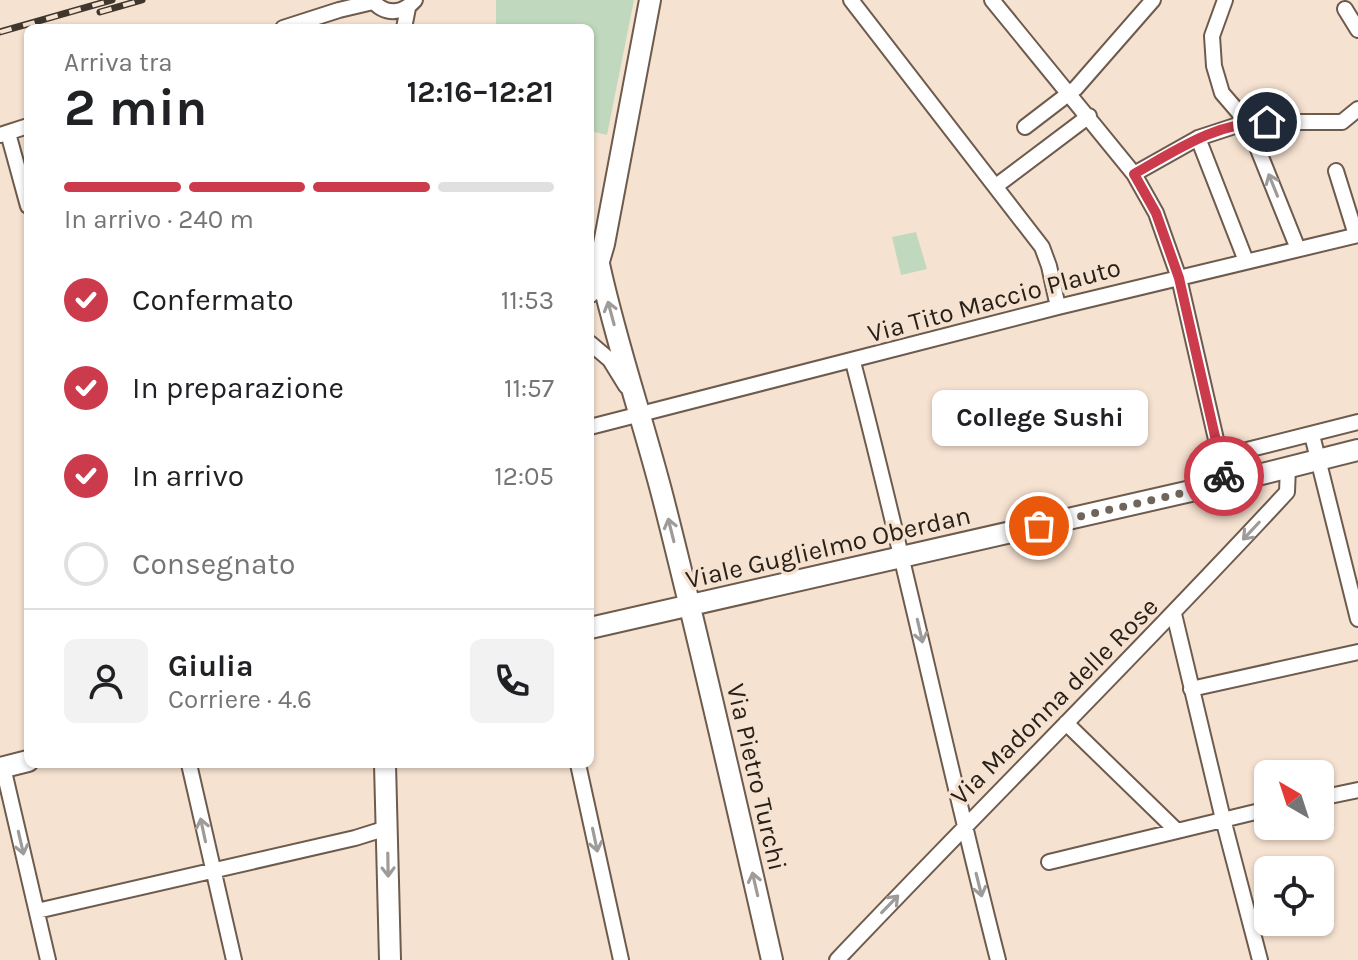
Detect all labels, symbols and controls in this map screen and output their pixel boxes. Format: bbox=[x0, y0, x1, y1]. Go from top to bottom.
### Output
text: Arriva tra bbox=[64, 47, 173, 78]
text: 12:16–12:21 bbox=[407, 74, 554, 110]
text: 2 min bbox=[64, 77, 207, 138]
pin bbox=[1233, 88, 1301, 156]
icon: home bbox=[1245, 100, 1289, 144]
one-way arrow bbox=[1265, 173, 1279, 198]
text: In arrivo · 240 m bbox=[64, 204, 254, 235]
street label: Via Tito Maccio Plauto bbox=[864, 252, 1124, 349]
icon: check bbox=[64, 278, 108, 322]
text: Confermato bbox=[132, 282, 294, 318]
text: 11:53 bbox=[501, 285, 554, 316]
one-way arrow bbox=[602, 301, 617, 327]
icon: check bbox=[64, 366, 108, 410]
text: In preparazione bbox=[132, 370, 344, 406]
text: 11:57 bbox=[504, 373, 554, 404]
callout: College Sushi bbox=[931, 390, 1147, 446]
text: College Sushi bbox=[956, 402, 1124, 433]
courier bbox=[1184, 436, 1264, 516]
icon: check bbox=[64, 454, 108, 498]
icon: bike bbox=[1202, 454, 1246, 498]
text: In arrivo bbox=[132, 458, 244, 494]
text: 12:05 bbox=[494, 461, 554, 492]
pin bbox=[1005, 492, 1073, 560]
street label: Viale Guglielmo Oberdan bbox=[683, 500, 974, 595]
icon: bag bbox=[1017, 504, 1061, 548]
one-way arrow bbox=[663, 518, 678, 544]
one-way arrow bbox=[1242, 521, 1261, 541]
text: Consegnato bbox=[132, 546, 295, 582]
street label: Via Madonna delle Rose bbox=[944, 591, 1165, 812]
one-way arrow bbox=[913, 618, 928, 644]
button: person bbox=[64, 639, 148, 723]
button: phone bbox=[470, 639, 554, 723]
text: Giulia bbox=[168, 648, 254, 684]
street label: Via Pietro Turchi bbox=[720, 681, 793, 874]
text: Corriere · 4.6 bbox=[168, 684, 312, 715]
north arrow bbox=[1254, 760, 1334, 840]
map controls bbox=[1254, 760, 1334, 936]
one-way arrow bbox=[195, 817, 210, 843]
one-way arrow bbox=[588, 827, 603, 853]
one-way arrow bbox=[14, 829, 29, 855]
one-way arrow bbox=[380, 851, 396, 878]
button: locate bbox=[1254, 856, 1334, 936]
one-way arrow bbox=[972, 871, 987, 897]
one-way arrow bbox=[746, 872, 761, 897]
one-way arrow bbox=[881, 894, 899, 914]

